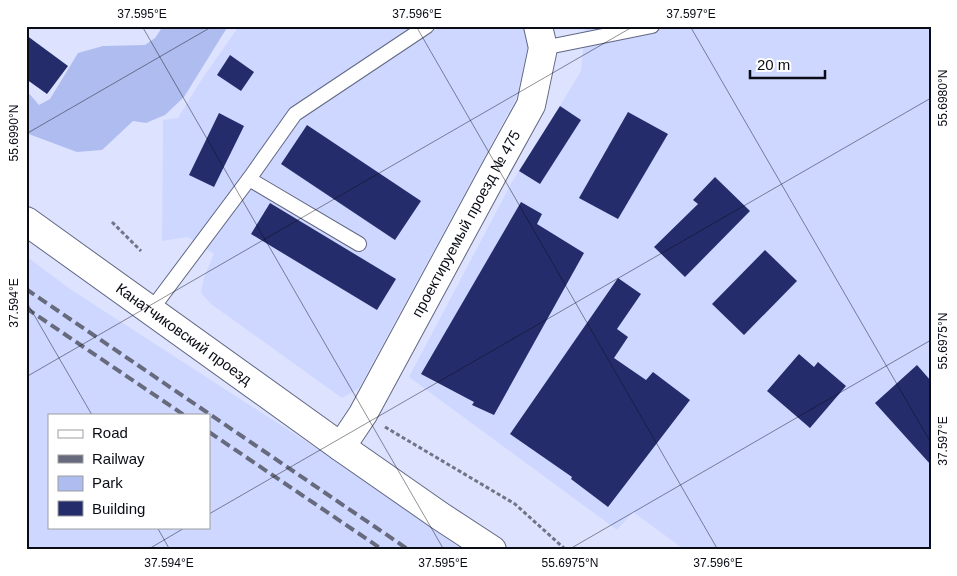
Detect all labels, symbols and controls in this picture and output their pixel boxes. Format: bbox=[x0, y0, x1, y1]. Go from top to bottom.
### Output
text: 37.595°E bbox=[117, 7, 167, 21]
text: 37.596°E bbox=[392, 7, 442, 21]
text: 37.597°E bbox=[666, 7, 716, 21]
scale bar bbox=[750, 48, 824, 80]
text: 20 m bbox=[757, 56, 790, 73]
text: 55.6980°N bbox=[936, 70, 950, 126]
text: 55.6990°N bbox=[7, 105, 21, 161]
street label: проектируемый проезд № 475 bbox=[408, 127, 523, 320]
text: 37.594°E bbox=[7, 278, 21, 328]
street label: Канатчиковский проезд bbox=[113, 279, 255, 388]
text: 55.6975°N bbox=[936, 313, 950, 369]
legend bbox=[48, 414, 210, 528]
text: 37.597°E bbox=[936, 416, 950, 466]
text: Road bbox=[92, 424, 128, 441]
text: Railway bbox=[92, 450, 145, 467]
text: Park bbox=[92, 474, 123, 491]
text: Building bbox=[92, 500, 145, 517]
text: 37.594°E bbox=[144, 556, 194, 570]
text: 37.595°E bbox=[418, 556, 468, 570]
text: 55.6975°N bbox=[542, 556, 598, 570]
text: 37.596°E bbox=[693, 556, 743, 570]

